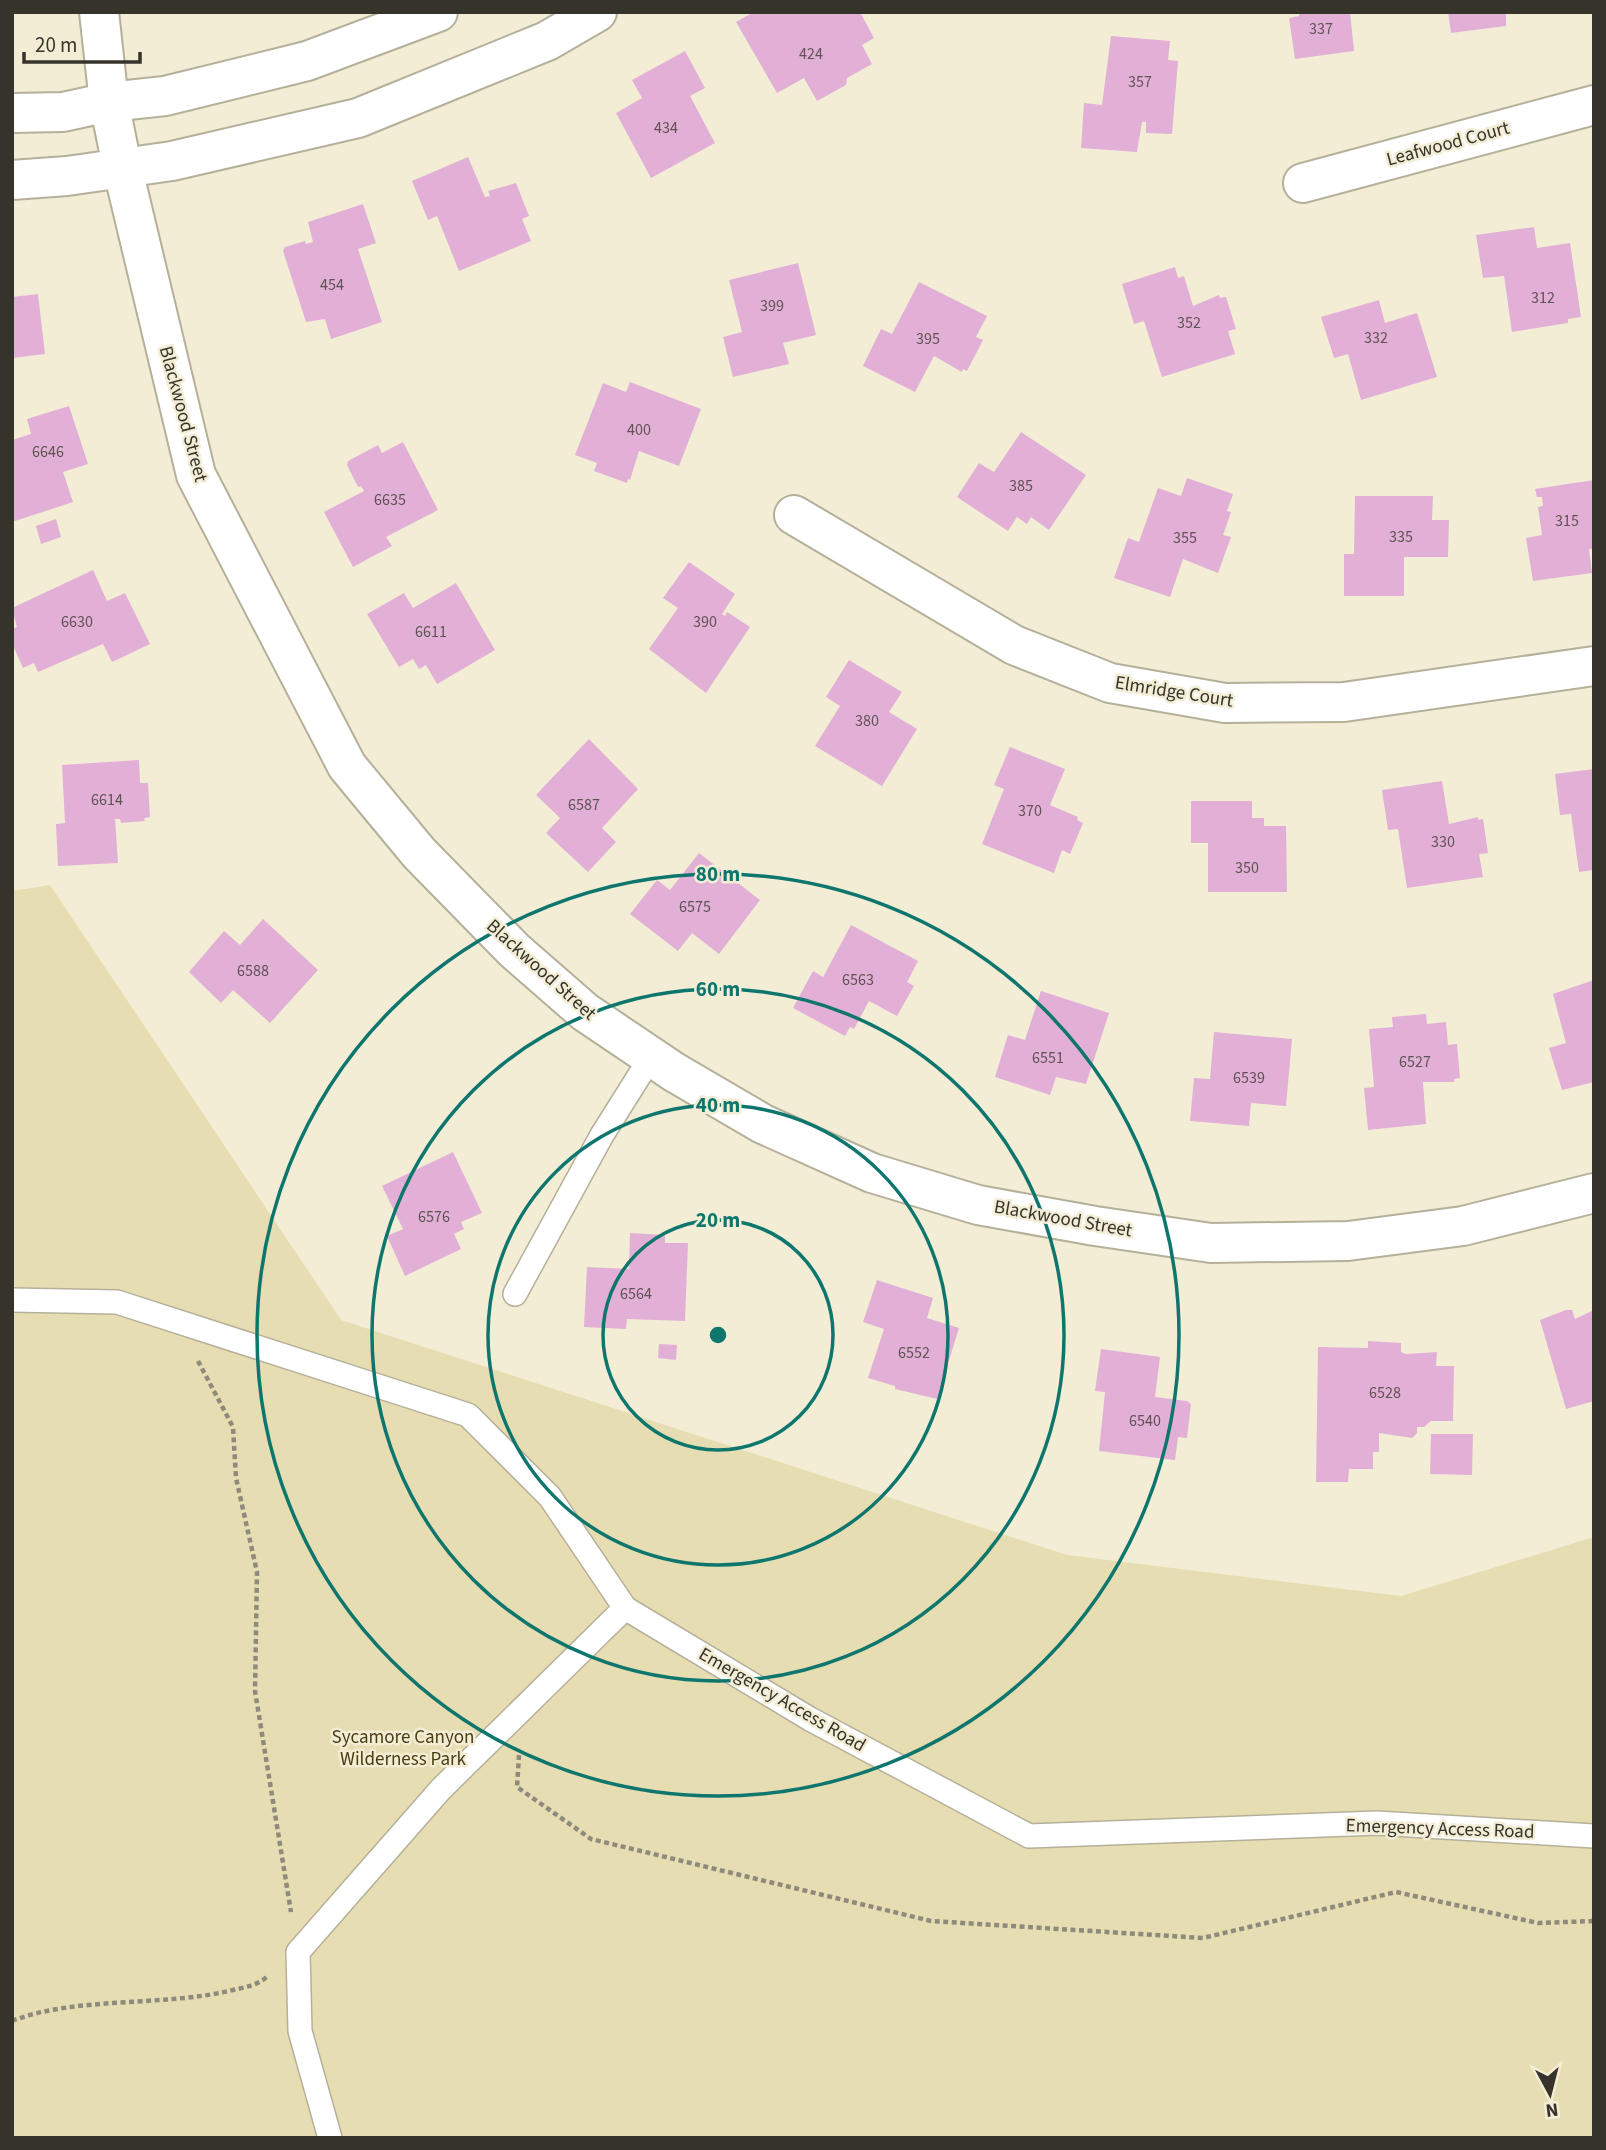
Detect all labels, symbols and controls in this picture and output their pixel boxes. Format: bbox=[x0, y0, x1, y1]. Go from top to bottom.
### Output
house number: 337 bbox=[1309, 18, 1333, 40]
scale bar bbox=[24, 21, 140, 65]
text: 20 m bbox=[35, 30, 77, 60]
house number: 424 bbox=[799, 43, 823, 65]
house number: 357 bbox=[1128, 71, 1152, 93]
street label: Leafwood Court bbox=[1383, 114, 1513, 173]
house number: 434 bbox=[654, 117, 678, 139]
house number: 454 bbox=[320, 274, 344, 296]
house number: 312 bbox=[1531, 287, 1555, 309]
house number: 399 bbox=[760, 295, 784, 317]
house number: 352 bbox=[1177, 312, 1201, 334]
house number: 332 bbox=[1364, 327, 1388, 349]
house number: 395 bbox=[916, 328, 940, 350]
street label: Blackwood Street bbox=[152, 343, 214, 486]
house number: 400 bbox=[627, 419, 651, 441]
house number: 6646 bbox=[32, 441, 64, 463]
house number: 385 bbox=[1009, 475, 1033, 497]
house number: 6635 bbox=[374, 489, 406, 511]
house number: 315 bbox=[1555, 510, 1579, 532]
house number: 335 bbox=[1389, 526, 1413, 548]
house number: 355 bbox=[1173, 527, 1197, 549]
house number: 6630 bbox=[61, 611, 93, 633]
house number: 390 bbox=[693, 611, 717, 633]
house number: 6611 bbox=[415, 621, 447, 643]
street label: Elmridge Court bbox=[1113, 669, 1236, 715]
house number: 380 bbox=[855, 710, 879, 732]
house number: 6614 bbox=[91, 789, 123, 811]
house number: 6587 bbox=[568, 794, 600, 816]
house number: 370 bbox=[1018, 800, 1042, 822]
house number: 330 bbox=[1431, 831, 1455, 853]
house number: 350 bbox=[1235, 857, 1259, 879]
text: 80 m bbox=[696, 859, 740, 889]
house number: 6575 bbox=[679, 896, 711, 918]
street label: Blackwood Street bbox=[480, 913, 602, 1027]
house number: 6588 bbox=[237, 960, 269, 982]
house number: 6563 bbox=[842, 969, 874, 991]
text: 60 m bbox=[696, 974, 740, 1004]
house number: 6551 bbox=[1032, 1047, 1064, 1069]
house number: 6527 bbox=[1399, 1051, 1431, 1073]
house number: 6539 bbox=[1233, 1067, 1265, 1089]
text: 40 m bbox=[696, 1090, 740, 1120]
street label: Blackwood Street bbox=[992, 1194, 1135, 1245]
text: 20 m bbox=[696, 1205, 740, 1235]
house number: 6576 bbox=[418, 1206, 450, 1228]
house number: 6564 bbox=[620, 1283, 652, 1305]
centre of rings bbox=[706, 1323, 730, 1347]
house number: 6552 bbox=[898, 1342, 930, 1364]
house number: 6528 bbox=[1369, 1382, 1401, 1404]
house number: 6540 bbox=[1129, 1410, 1161, 1432]
street label: Emergency Access Road bbox=[693, 1641, 871, 1759]
park label: Sycamore Canyon Wilderness Park bbox=[332, 1724, 475, 1773]
street label: Emergency Access Road bbox=[1345, 1812, 1535, 1846]
north arrow bbox=[1515, 2059, 1585, 2129]
text: N bbox=[1544, 2095, 1560, 2124]

